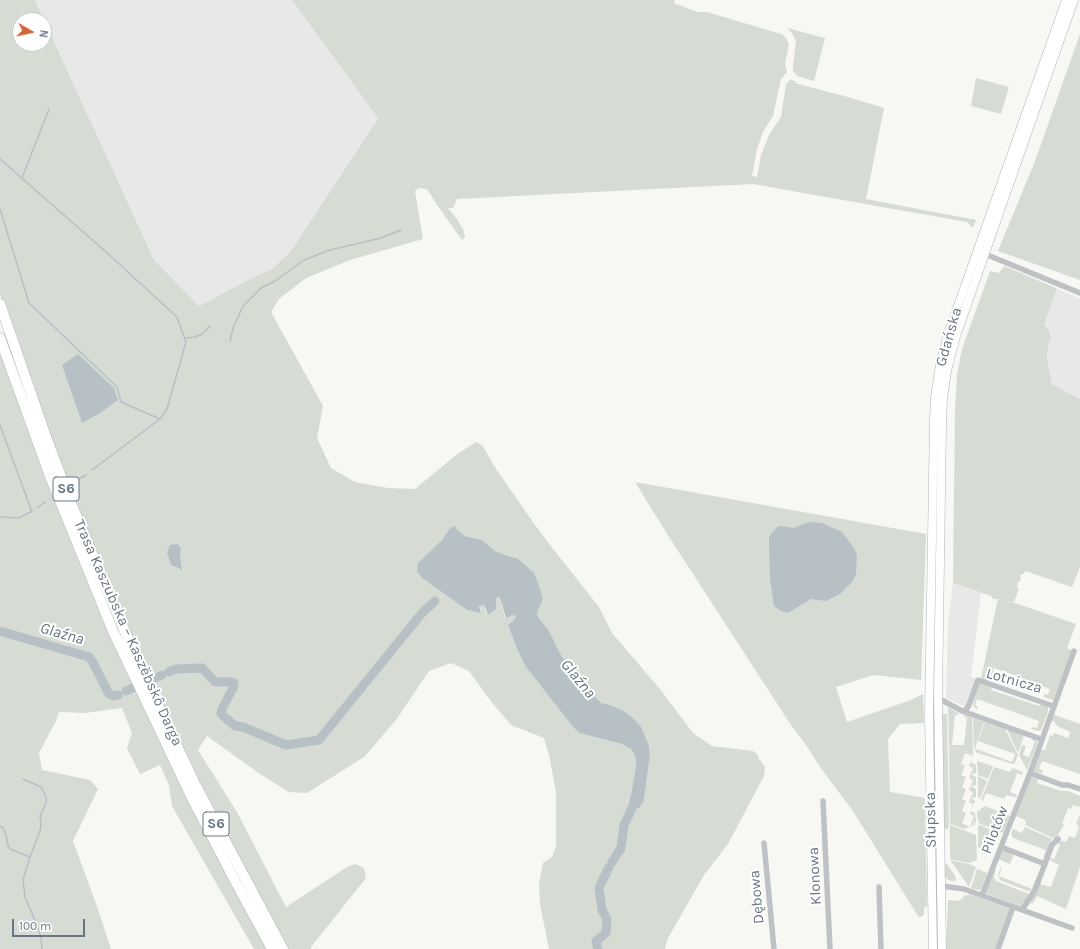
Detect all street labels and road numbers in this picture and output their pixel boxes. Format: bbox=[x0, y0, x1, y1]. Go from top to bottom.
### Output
street label: Gdańska bbox=[932, 305, 966, 369]
road number: S6 bbox=[53, 477, 79, 501]
street label: Trasa Kaszubska – Kaszëbskô Darga bbox=[70, 517, 186, 749]
street label: Lotnicza bbox=[984, 664, 1044, 698]
street label: Słupska bbox=[922, 792, 940, 848]
street label: Pilotów bbox=[978, 803, 1012, 857]
road number: S6 bbox=[203, 812, 229, 836]
street label: Klonowa bbox=[804, 847, 826, 905]
street label: Dębowa bbox=[746, 869, 768, 925]

